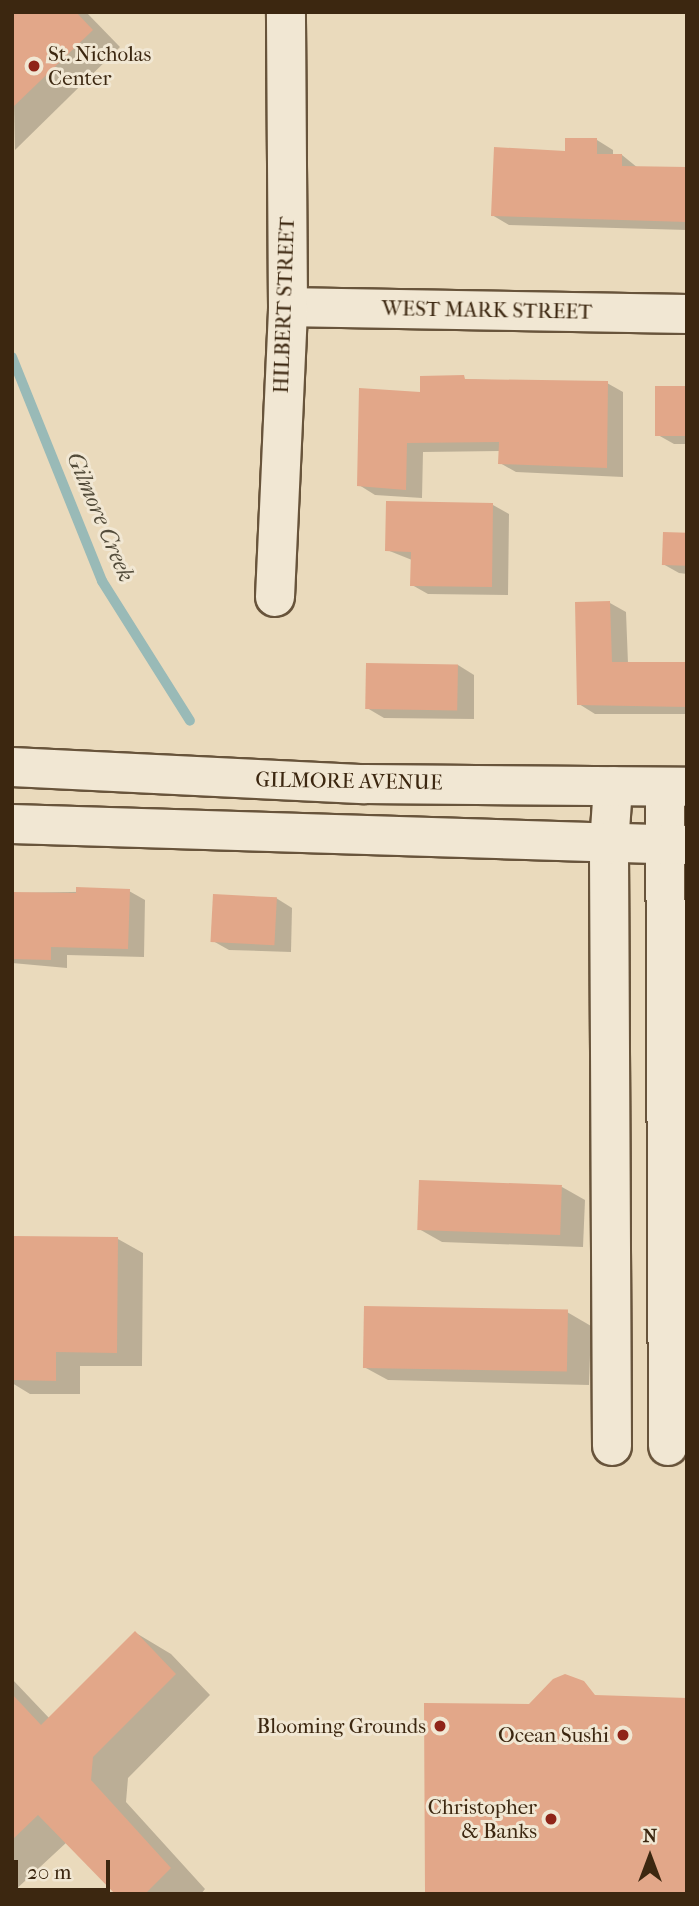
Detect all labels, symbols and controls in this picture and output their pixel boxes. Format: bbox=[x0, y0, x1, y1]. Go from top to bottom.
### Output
place label: St. Nicholas Center bbox=[48, 41, 151, 91]
marker: St. Nicholas Center bbox=[26, 58, 42, 74]
street label: HILBERT STREET bbox=[268, 216, 300, 394]
street label: WEST MARK STREET bbox=[381, 296, 593, 324]
water label: Gilmore Creek bbox=[60, 448, 140, 586]
street label: GILMORE AVENUE bbox=[255, 767, 443, 795]
place label: Blooming Grounds bbox=[257, 1713, 426, 1739]
marker: Blooming Grounds bbox=[432, 1718, 448, 1734]
place label: Ocean Sushi bbox=[498, 1722, 609, 1748]
marker: Ocean Sushi bbox=[615, 1727, 631, 1743]
place label: Christopher & Banks bbox=[428, 1794, 537, 1844]
marker: Christopher & Banks bbox=[543, 1811, 559, 1827]
north arrow bbox=[615, 1822, 685, 1892]
text: N bbox=[643, 1825, 657, 1847]
scale bar bbox=[18, 1846, 114, 1890]
text: 20 m bbox=[27, 1860, 71, 1884]

